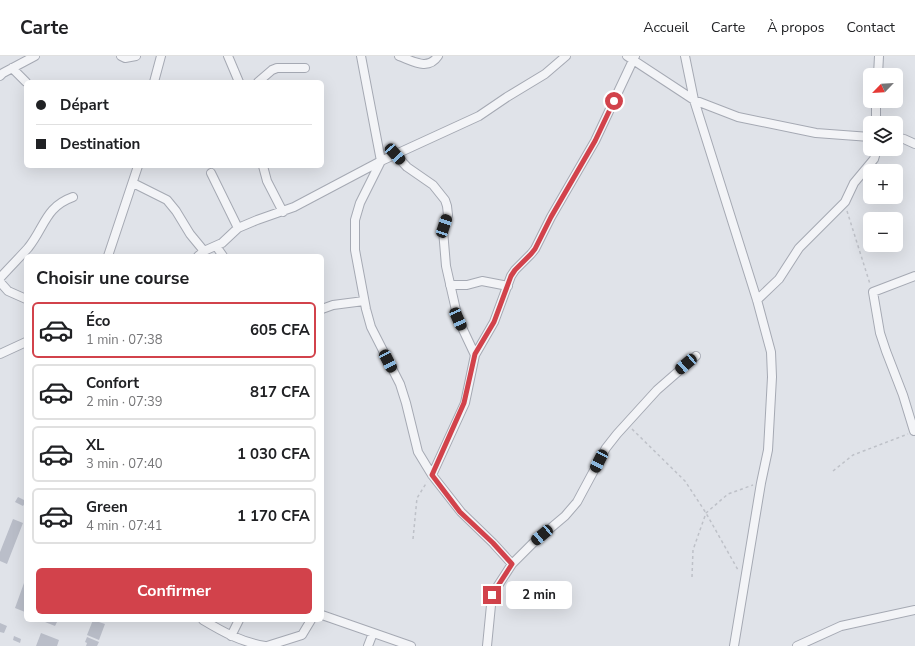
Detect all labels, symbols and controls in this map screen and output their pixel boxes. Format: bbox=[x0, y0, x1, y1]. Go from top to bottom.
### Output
text: Carte bbox=[20, 15, 68, 41]
text: Accueil bbox=[643, 18, 689, 37]
text: Carte bbox=[711, 18, 745, 37]
text: À propos bbox=[767, 18, 825, 37]
text: Contact bbox=[847, 18, 895, 37]
north arrow bbox=[863, 68, 903, 108]
map controls bbox=[863, 68, 903, 252]
route start bbox=[605, 92, 623, 110]
text: Départ bbox=[60, 95, 109, 115]
button: layers bbox=[863, 116, 903, 156]
text: Destination bbox=[60, 134, 140, 154]
car bbox=[383, 141, 407, 167]
button: + bbox=[863, 164, 903, 204]
button: − bbox=[863, 212, 903, 252]
car bbox=[435, 213, 453, 239]
text: Choisir une course bbox=[36, 266, 189, 290]
car bbox=[448, 306, 468, 332]
text: Éco bbox=[86, 311, 110, 331]
icon: car bbox=[38, 312, 74, 348]
text: 605 CFA bbox=[250, 320, 310, 340]
text: 1 min · 07:38 bbox=[86, 331, 162, 349]
car bbox=[377, 348, 399, 374]
car bbox=[673, 352, 699, 376]
text: Confort bbox=[86, 373, 139, 393]
icon: car bbox=[38, 374, 74, 410]
text: 817 CFA bbox=[250, 382, 310, 402]
text: 2 min · 07:39 bbox=[86, 393, 162, 411]
text: XL bbox=[86, 435, 105, 455]
icon: car bbox=[38, 436, 74, 472]
text: 1 030 CFA bbox=[237, 444, 310, 464]
car bbox=[588, 448, 610, 474]
text: 3 min · 07:40 bbox=[86, 455, 162, 473]
text: Green bbox=[86, 497, 128, 517]
icon: car bbox=[38, 498, 74, 534]
text: 1 170 CFA bbox=[237, 506, 310, 526]
text: 4 min · 07:41 bbox=[86, 517, 162, 535]
car bbox=[529, 523, 555, 547]
button: Confirmer bbox=[36, 568, 312, 614]
callout: 2 min bbox=[506, 581, 572, 609]
route end bbox=[483, 586, 501, 604]
text: 2 min bbox=[522, 586, 556, 604]

